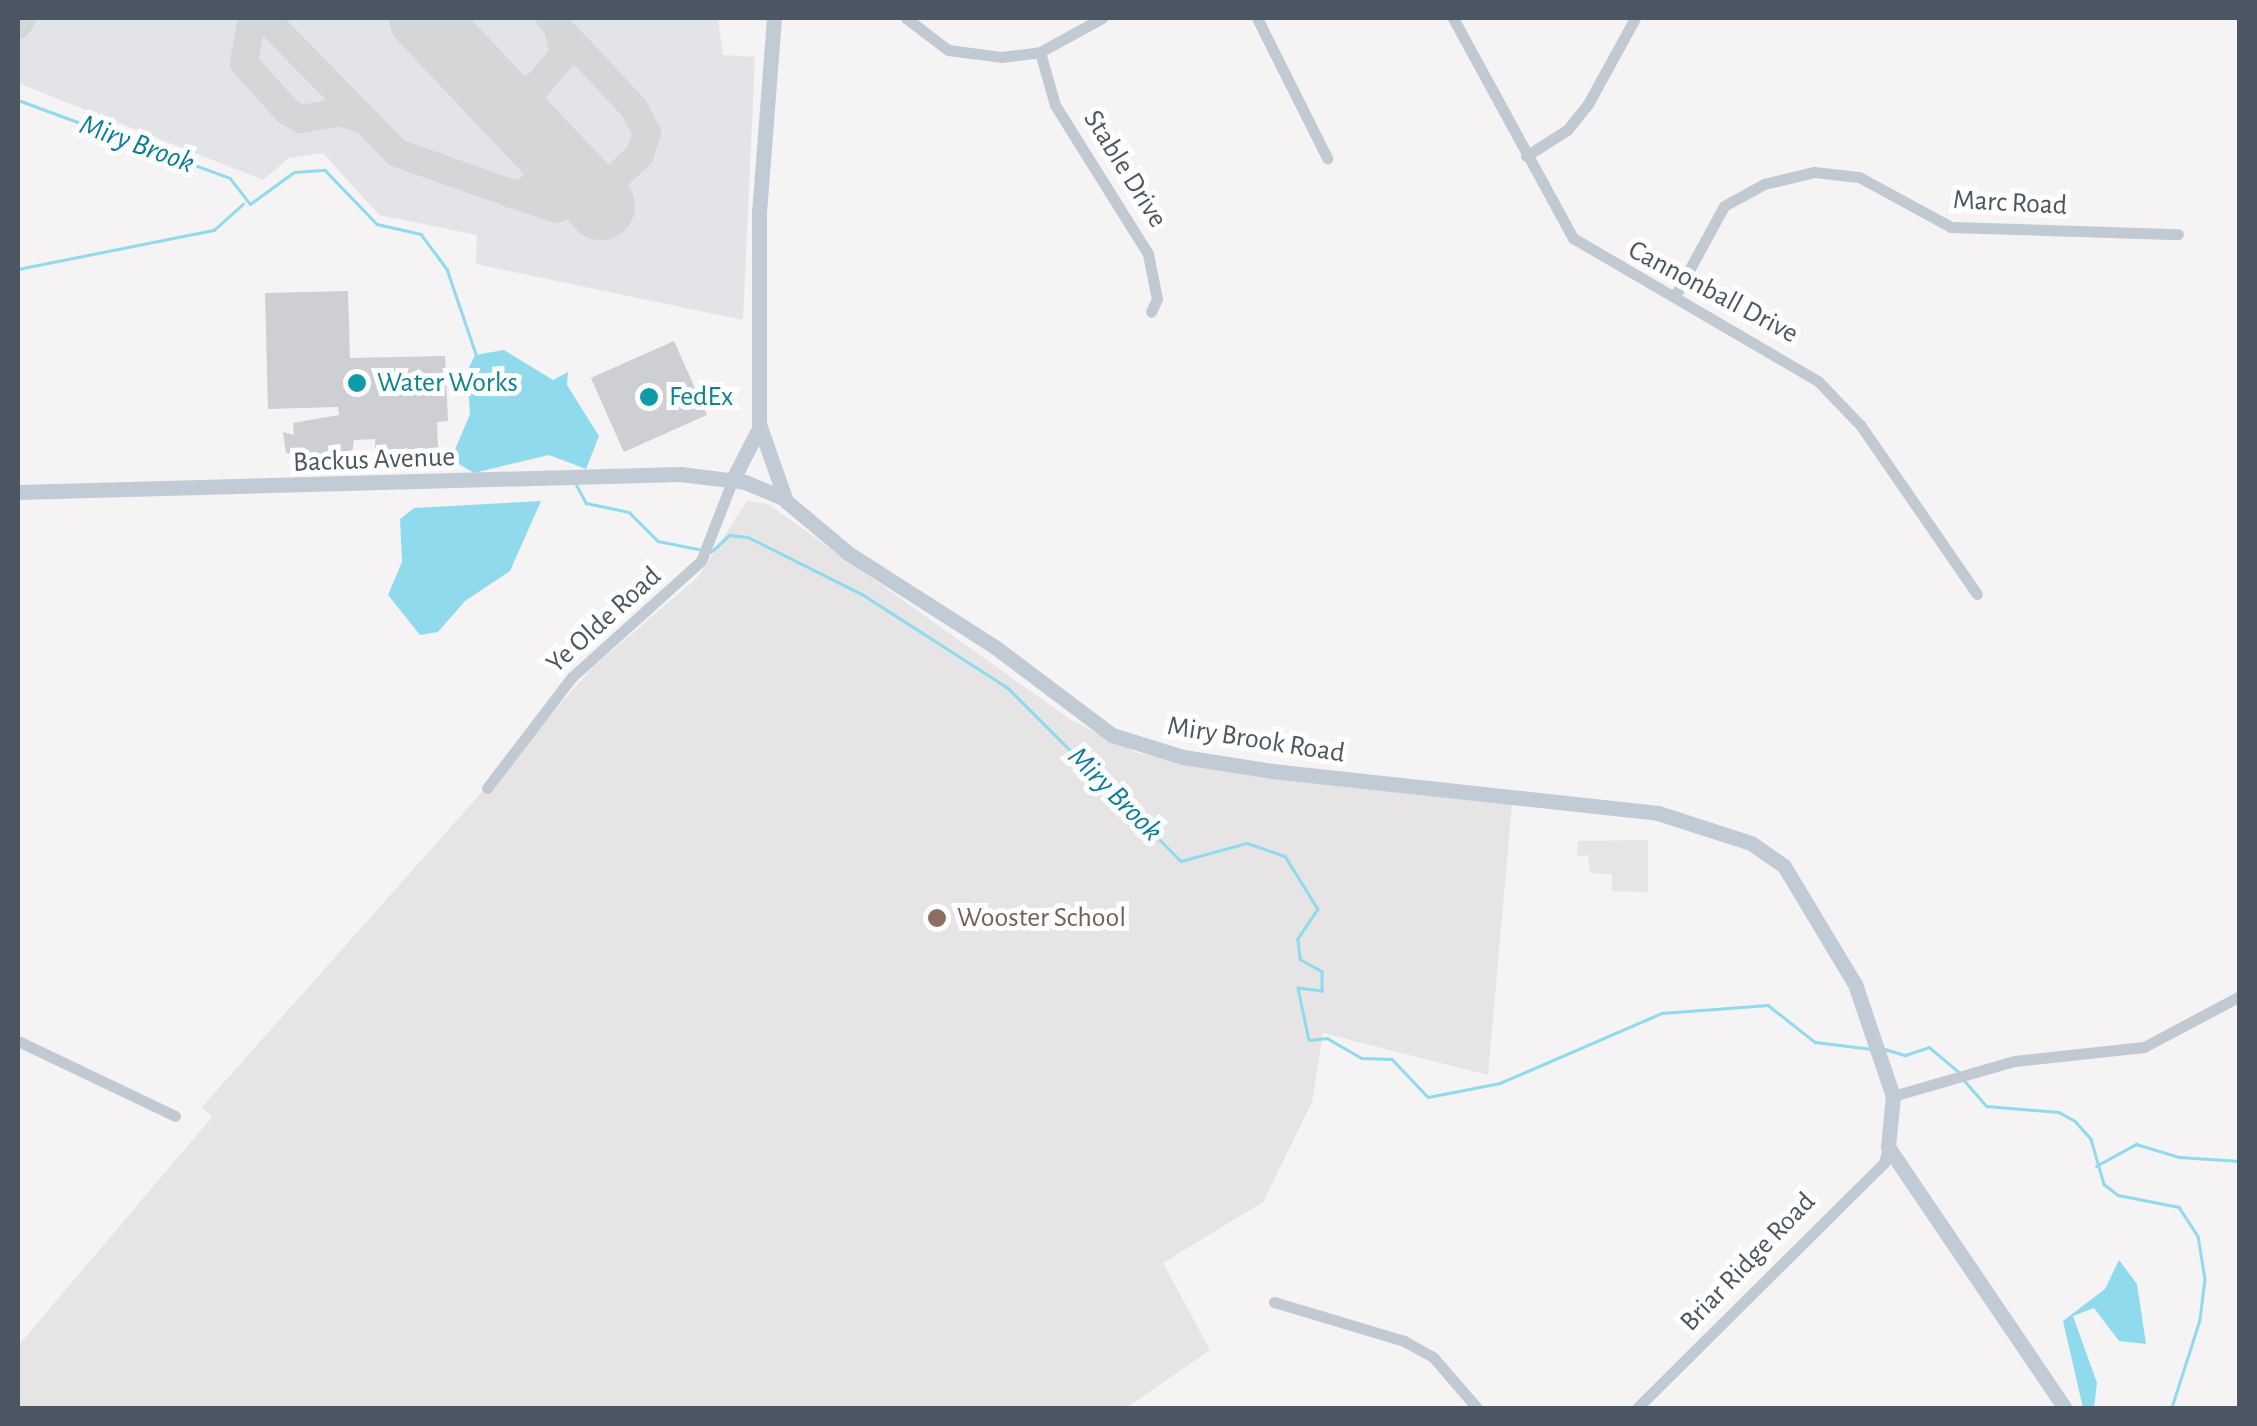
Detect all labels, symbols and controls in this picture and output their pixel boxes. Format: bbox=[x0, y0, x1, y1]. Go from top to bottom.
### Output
street label: Stable Drive bbox=[1076, 104, 1174, 234]
water label: Miry Brook bbox=[75, 107, 199, 181]
street label: Marc Road bbox=[1952, 183, 2068, 223]
street label: Cannonball Drive bbox=[1622, 233, 1804, 351]
place label: Water Works bbox=[377, 366, 518, 400]
marker: Water Works bbox=[346, 372, 368, 394]
place label: FedEx bbox=[669, 380, 733, 414]
marker: FedEx bbox=[638, 386, 660, 408]
street label: Backus Avenue bbox=[292, 440, 456, 480]
street label: Ye Olde Road bbox=[540, 560, 668, 680]
street label: Miry Brook Road bbox=[1165, 709, 1347, 771]
water label: Miry Brook bbox=[1060, 739, 1170, 849]
place label: Wooster School bbox=[957, 901, 1126, 935]
marker: Wooster School bbox=[926, 907, 948, 929]
street label: Briar Ridge Road bbox=[1673, 1185, 1823, 1339]

